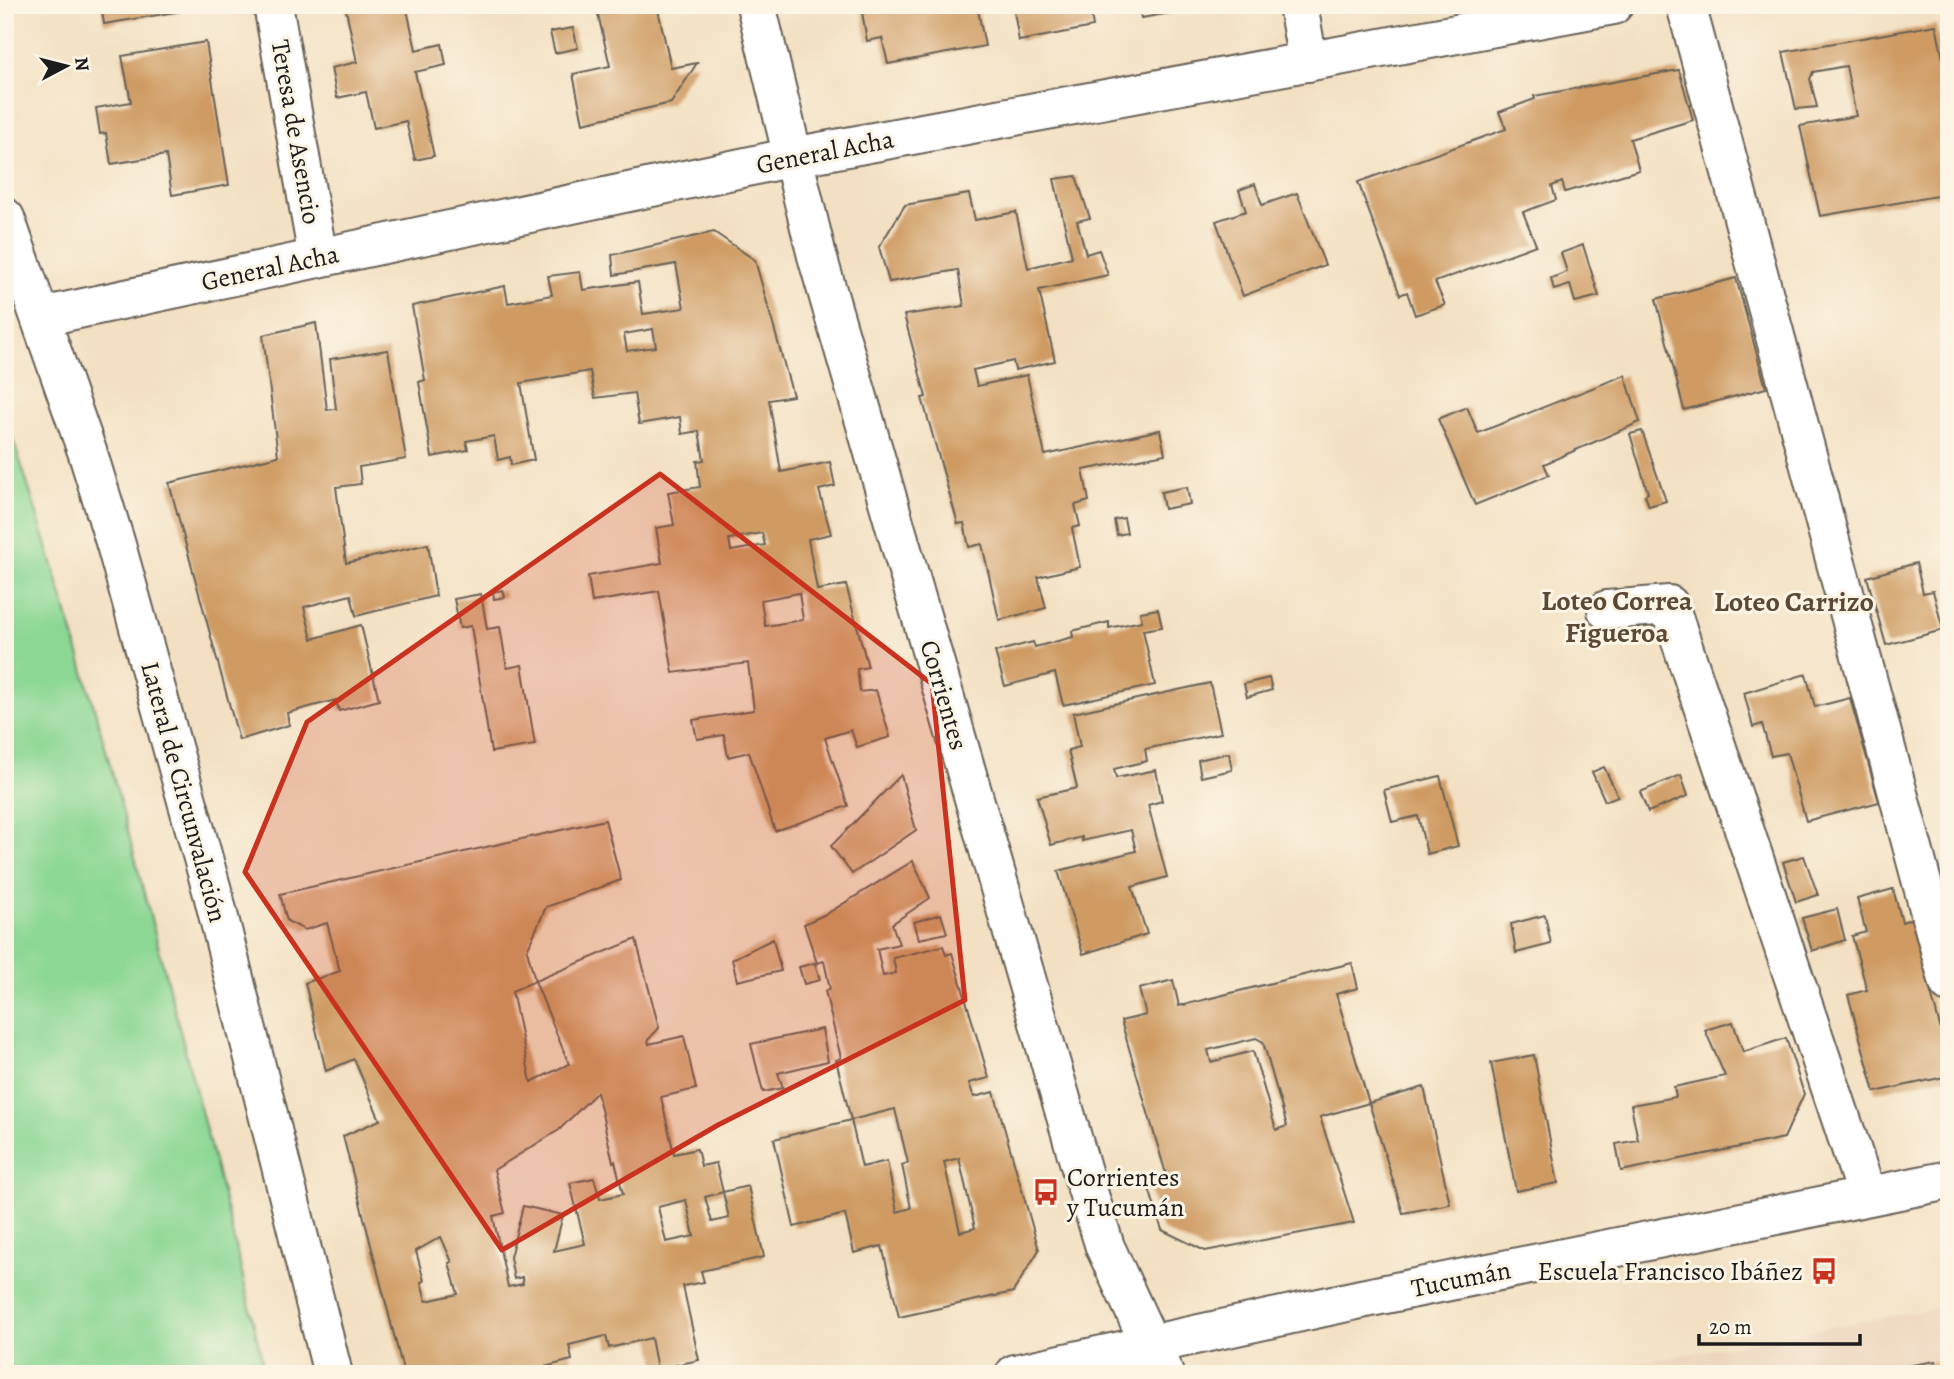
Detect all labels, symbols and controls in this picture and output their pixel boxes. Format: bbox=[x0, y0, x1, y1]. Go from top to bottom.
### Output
north arrow bbox=[32, 32, 102, 102]
street label: Teresa de Asencio bbox=[263, 37, 329, 227]
text: N bbox=[68, 56, 96, 73]
street label: General Acha bbox=[753, 122, 897, 182]
street label: General Acha bbox=[198, 236, 342, 300]
district label: Loteo Correa Figueroa bbox=[1541, 582, 1693, 652]
district label: Loteo Carrizo bbox=[1714, 583, 1874, 621]
street label: Corrientes bbox=[912, 636, 976, 754]
street label: Lateral de Circunvalación bbox=[132, 658, 236, 926]
place label: Corrientes y Tucumán bbox=[1066, 1160, 1184, 1225]
bus stop icon: Corrientes y Tucumán bbox=[1031, 1177, 1061, 1207]
street label: Tucumán bbox=[1408, 1252, 1514, 1306]
place label: Escuela Francisco Ibáñez bbox=[1538, 1254, 1803, 1289]
bus stop icon: Escuela Francisco Ibáñez bbox=[1809, 1256, 1839, 1286]
scale bar bbox=[1699, 1302, 1860, 1346]
text: 20 m bbox=[1709, 1313, 1752, 1341]

